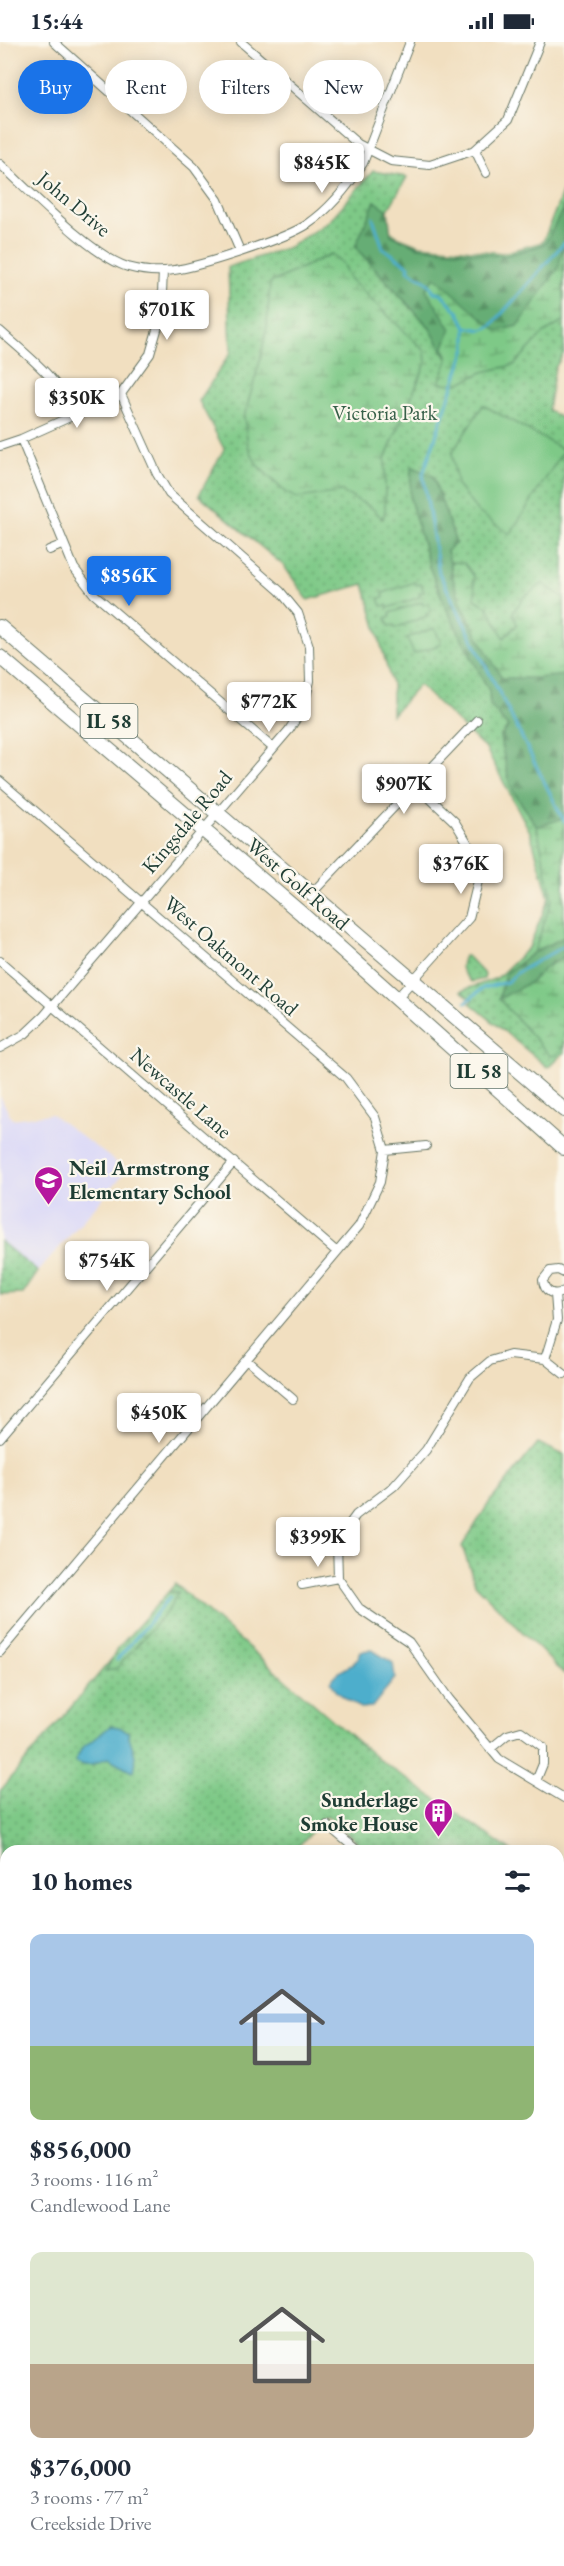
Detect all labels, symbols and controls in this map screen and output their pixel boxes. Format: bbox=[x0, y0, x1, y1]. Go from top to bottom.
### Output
text: 15:44 bbox=[30, 7, 83, 36]
chip: Buy bbox=[18, 60, 93, 114]
chip: Rent bbox=[105, 60, 187, 114]
chip: Filters bbox=[199, 60, 291, 114]
chip: New bbox=[303, 60, 384, 114]
pin: $845K bbox=[280, 143, 364, 194]
text: $845K bbox=[294, 149, 350, 175]
street label: John Drive bbox=[30, 164, 117, 242]
pin: $701K bbox=[125, 290, 209, 341]
text: $701K bbox=[139, 296, 195, 322]
pin: $350K bbox=[35, 378, 119, 429]
text: $350K bbox=[49, 384, 105, 410]
park label: Victoria Park bbox=[333, 399, 439, 426]
pin: $856K bbox=[87, 556, 171, 607]
text: $856K bbox=[101, 562, 157, 588]
pin: $772K bbox=[227, 682, 311, 733]
text: $772K bbox=[241, 688, 297, 714]
road number: IL 58 bbox=[80, 704, 138, 738]
street label: Kingsdale Road bbox=[136, 764, 238, 879]
pin: $907K bbox=[362, 764, 446, 815]
text: $907K bbox=[376, 770, 432, 796]
street label: West Golf Road bbox=[241, 831, 356, 936]
pin: $376K bbox=[419, 844, 503, 895]
text: $376K bbox=[433, 850, 489, 876]
street label: West Oakmont Road bbox=[158, 890, 305, 1022]
street label: Newcastle Lane bbox=[125, 1041, 238, 1144]
road number: IL 58 bbox=[450, 1054, 508, 1088]
place label: Neil Armstrong Elementary School bbox=[69, 1154, 231, 1205]
school or university icon: Neil Armstrong Elementary School bbox=[32, 1164, 64, 1206]
pin: $754K bbox=[65, 1241, 149, 1292]
text: $754K bbox=[79, 1247, 135, 1273]
pin: $450K bbox=[117, 1393, 201, 1444]
text: $450K bbox=[131, 1399, 187, 1425]
pin: $399K bbox=[276, 1517, 360, 1568]
text: $399K bbox=[290, 1523, 346, 1549]
place label: Sunderlage Smoke House bbox=[300, 1786, 418, 1837]
building icon: Sunderlage Smoke House bbox=[423, 1796, 455, 1838]
text: 10 homes bbox=[30, 1864, 132, 1898]
icon: filters bbox=[501, 1865, 534, 1898]
icon: home bbox=[228, 1973, 336, 2081]
text: $856,000 bbox=[30, 2132, 131, 2166]
text: 3 rooms · 116 m² bbox=[30, 2166, 158, 2192]
text: Candlewood Lane bbox=[30, 2192, 171, 2218]
icon: home bbox=[228, 2291, 336, 2399]
text: $376,000 bbox=[30, 2450, 131, 2484]
text: 3 rooms · 77 m² bbox=[30, 2484, 149, 2510]
text: Creekside Drive bbox=[30, 2510, 152, 2536]

